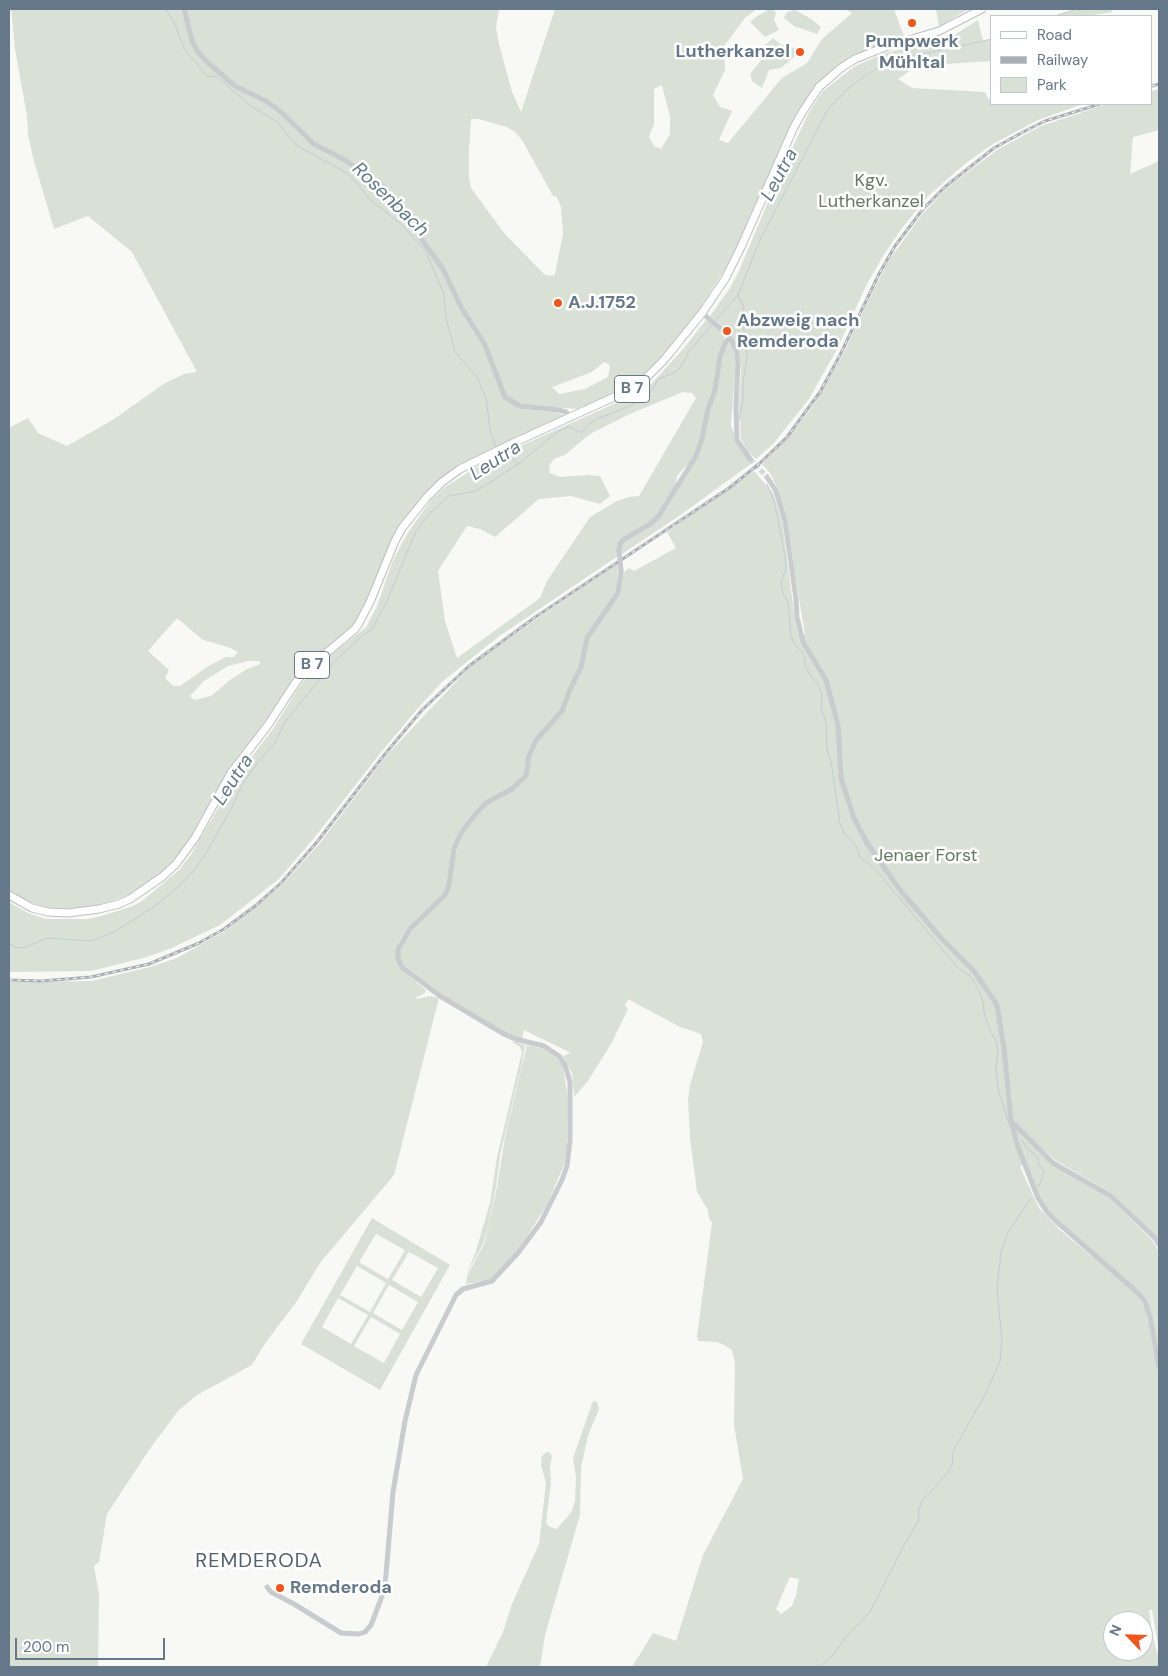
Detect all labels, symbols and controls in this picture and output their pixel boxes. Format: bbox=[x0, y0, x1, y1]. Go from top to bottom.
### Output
legend bbox=[990, 15, 1153, 105]
marker: Pumpwerk Mühltal bbox=[906, 17, 918, 29]
text: Road bbox=[1037, 25, 1072, 45]
place label: Pumpwerk Mühltal bbox=[865, 31, 959, 74]
place label: Lutherkanzel bbox=[676, 41, 790, 63]
marker: Lutherkanzel bbox=[794, 46, 806, 58]
text: Railway bbox=[1037, 50, 1088, 70]
text: Park bbox=[1037, 75, 1067, 95]
water label: Leutra bbox=[757, 145, 803, 205]
water label: Rosenbach bbox=[347, 158, 433, 242]
park label: Kgv. Lutherkanzel bbox=[818, 170, 924, 212]
place label: A.J.1752 bbox=[568, 292, 636, 314]
marker: A.J.1752 bbox=[552, 297, 564, 309]
place label: Abzweig nach Remderoda bbox=[737, 310, 859, 352]
marker: Abzweig nach Remderoda bbox=[721, 325, 733, 337]
road number: B 7 bbox=[614, 376, 650, 402]
water label: Leutra bbox=[466, 436, 526, 486]
road number: B 7 bbox=[294, 652, 330, 678]
water label: Leutra bbox=[209, 750, 259, 810]
park label: Jenaer Forst bbox=[874, 845, 978, 867]
district label: REMDERODA bbox=[194, 1550, 324, 1574]
place label: Remderoda bbox=[290, 1577, 392, 1599]
marker: Remderoda bbox=[274, 1582, 286, 1594]
north arrow bbox=[1103, 1611, 1153, 1661]
text: N bbox=[1105, 1622, 1126, 1639]
scale bar bbox=[18, 1628, 168, 1660]
text: 200 m bbox=[23, 1637, 69, 1657]

